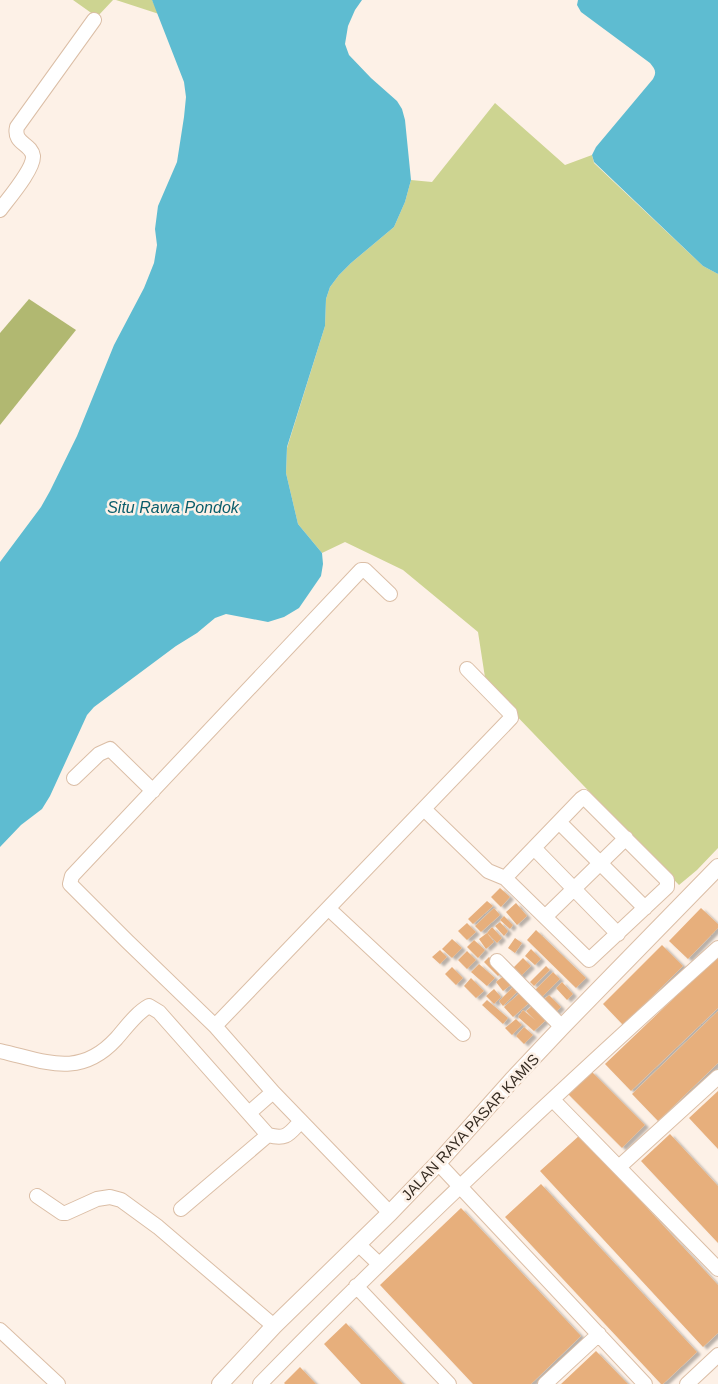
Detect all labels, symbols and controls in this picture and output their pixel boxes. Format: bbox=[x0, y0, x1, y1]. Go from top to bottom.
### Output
water label: Situ Rawa Pondok bbox=[107, 499, 240, 516]
street label: JALAN RAYA PASAR KAMIS bbox=[398, 1050, 542, 1204]

